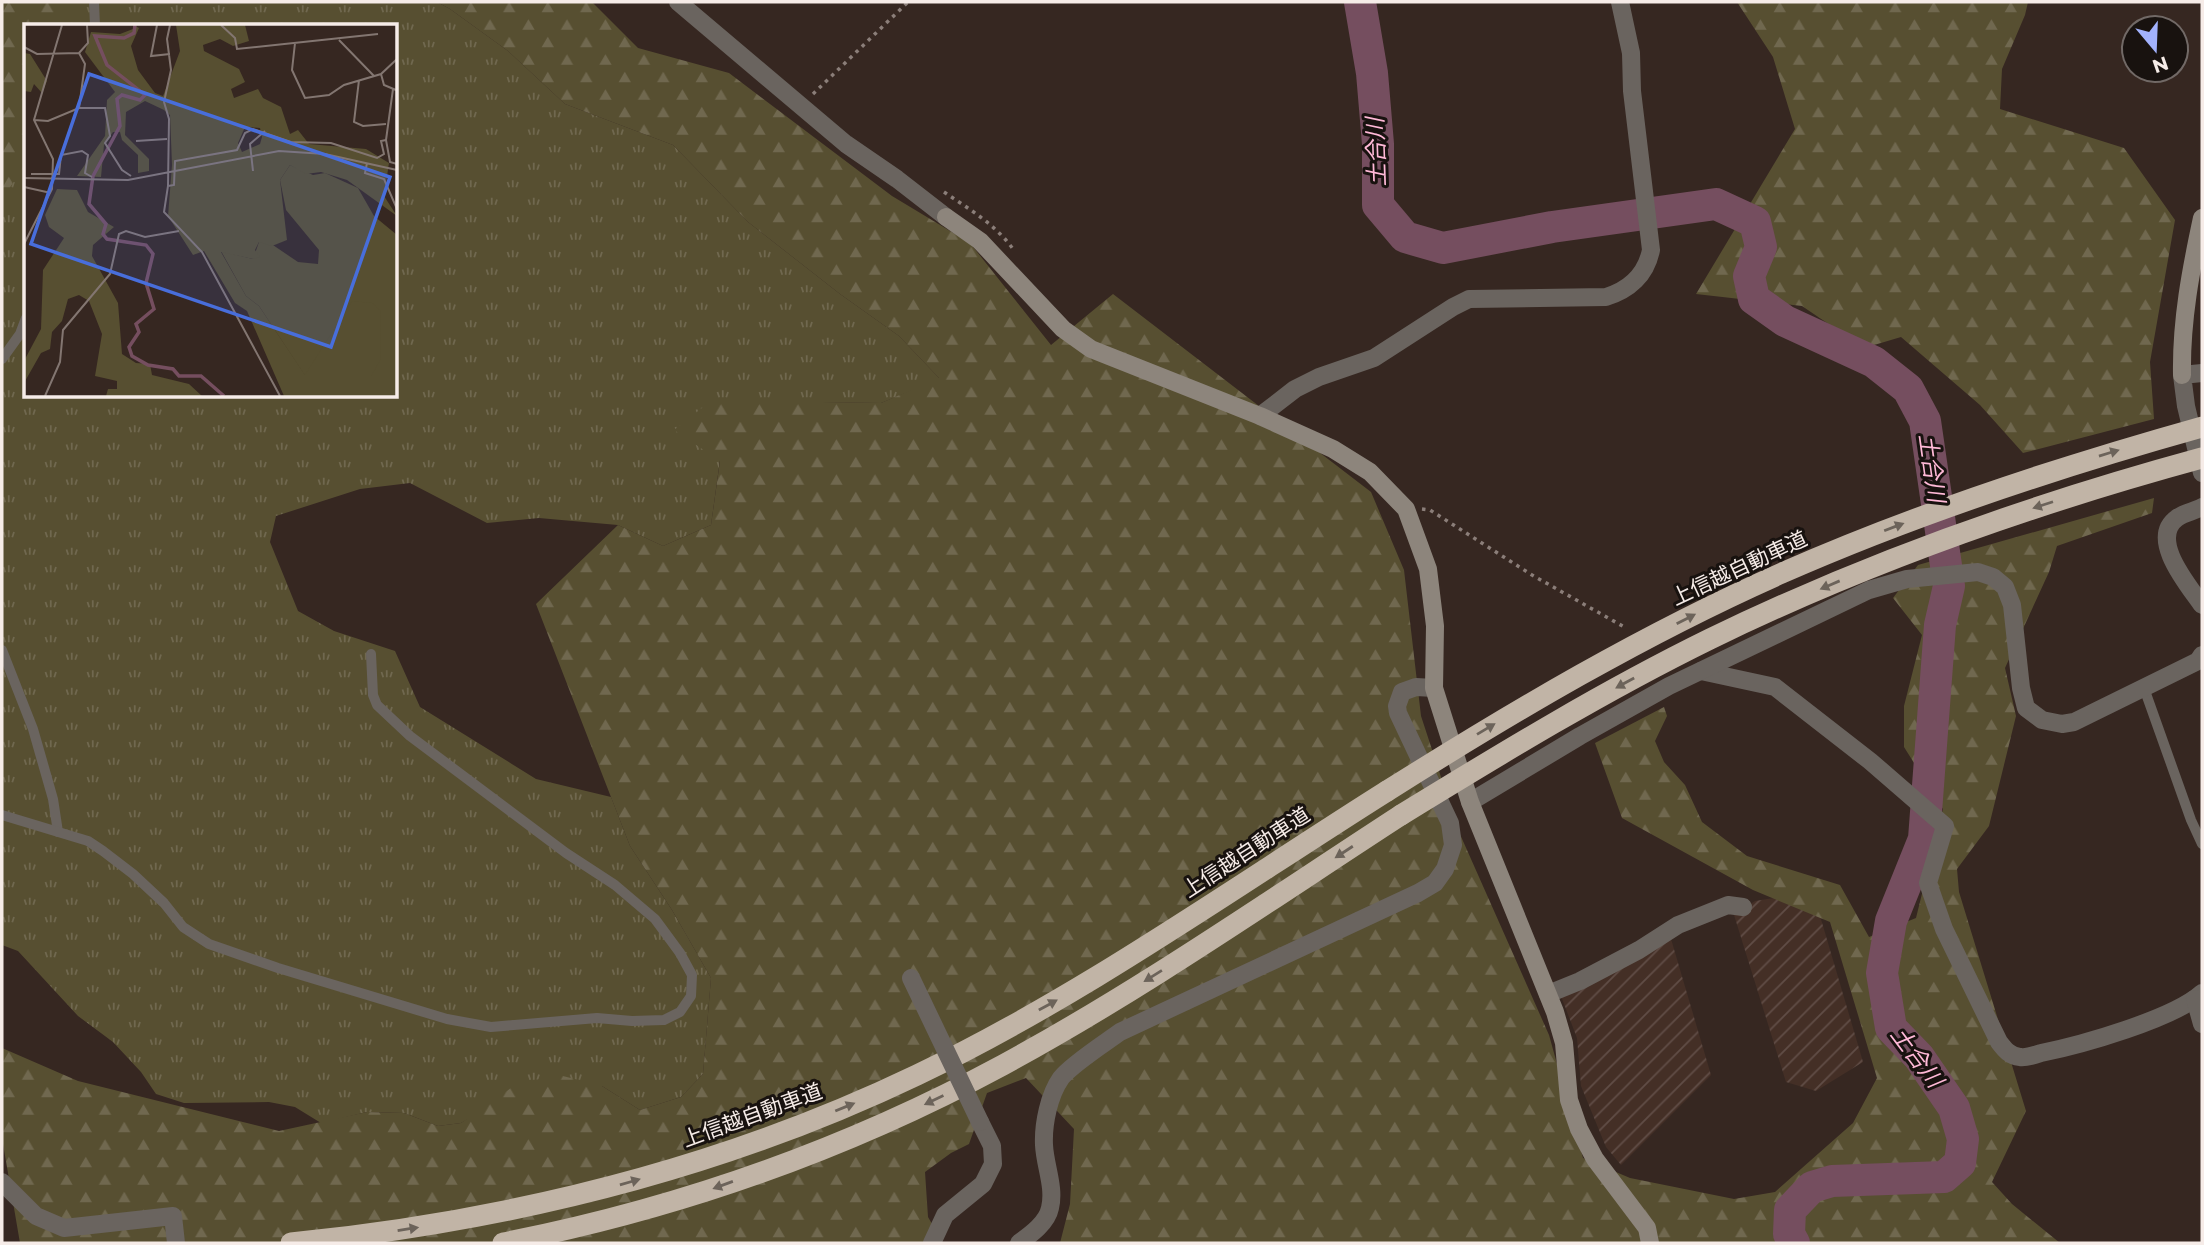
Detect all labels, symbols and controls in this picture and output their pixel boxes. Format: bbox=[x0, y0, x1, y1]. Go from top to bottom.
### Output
north arrow bbox=[2120, 14, 2190, 84]
inset map bbox=[24, 24, 397, 397]
text: N bbox=[2149, 51, 2171, 78]
water label: 土合川 bbox=[1361, 114, 1391, 187]
water label: 土合川 bbox=[1913, 432, 1951, 507]
one-way arrow bbox=[2098, 448, 2119, 458]
one-way arrow bbox=[2032, 500, 2053, 510]
one-way arrow bbox=[1883, 522, 1904, 533]
street label: 上信越自動車道 bbox=[1667, 526, 1811, 610]
one-way arrow bbox=[1820, 579, 1840, 591]
one-way arrow bbox=[1676, 614, 1696, 625]
one-way arrow bbox=[1615, 677, 1635, 689]
one-way arrow bbox=[1477, 723, 1496, 735]
street label: 上信越自動車道 bbox=[1178, 801, 1314, 903]
one-way arrow bbox=[1335, 845, 1353, 859]
one-way arrow bbox=[1144, 969, 1163, 982]
one-way arrow bbox=[1038, 999, 1058, 1011]
water label: 土合川 bbox=[1885, 1021, 1951, 1095]
street label: 上信越自動車道 bbox=[679, 1078, 825, 1152]
one-way arrow bbox=[924, 1094, 944, 1105]
one-way arrow bbox=[834, 1101, 855, 1112]
one-way arrow bbox=[620, 1177, 641, 1187]
one-way arrow bbox=[713, 1180, 734, 1191]
one-way arrow bbox=[397, 1223, 419, 1234]

